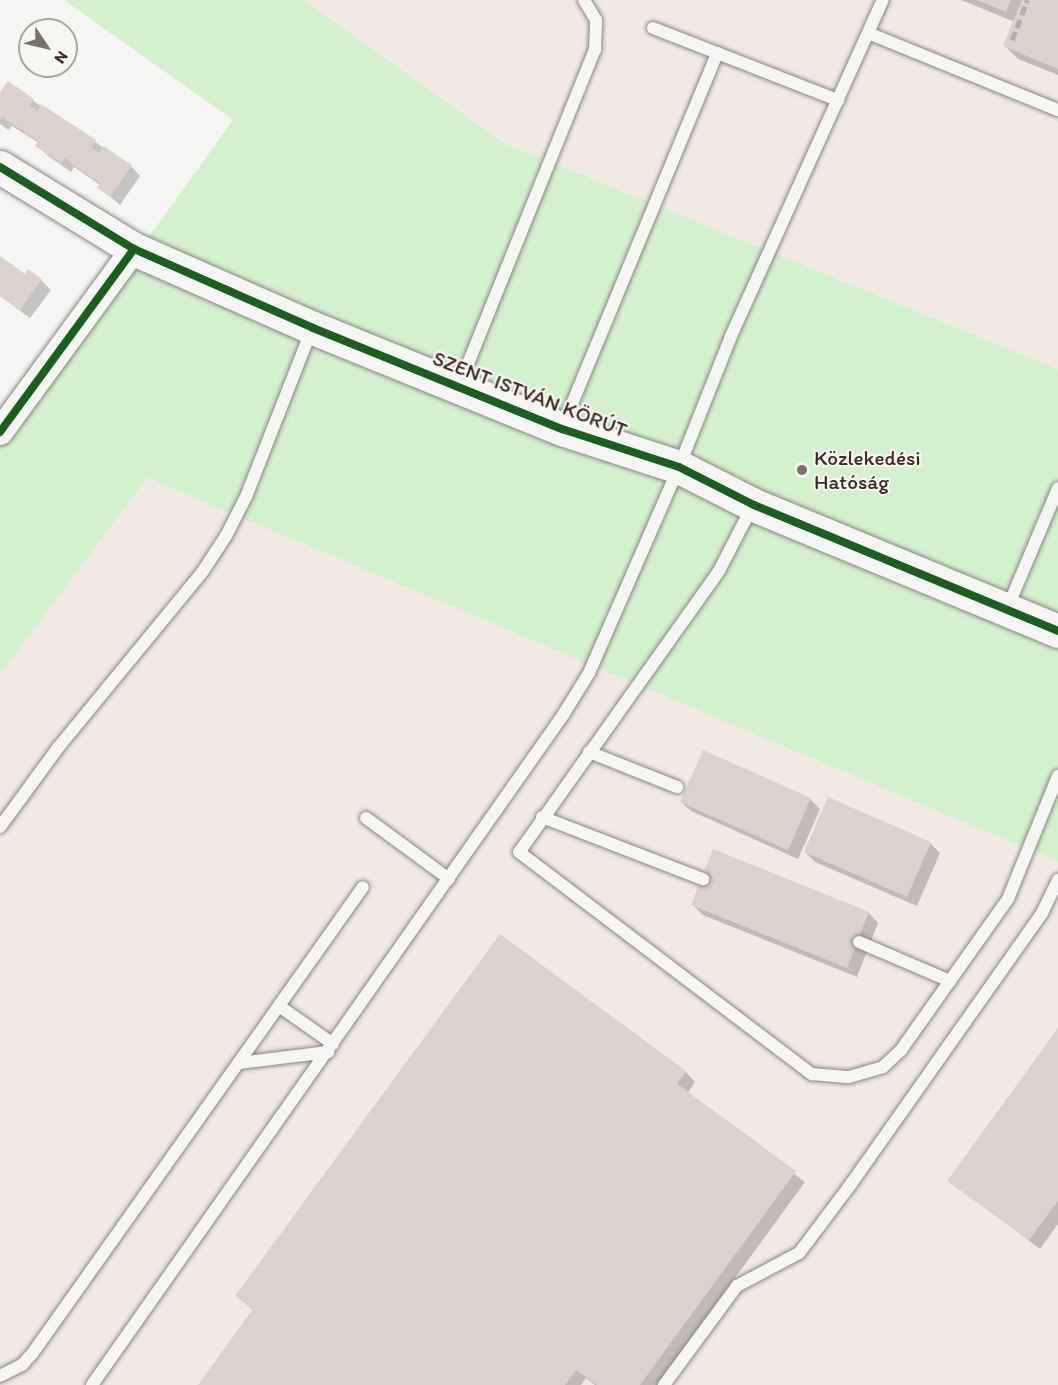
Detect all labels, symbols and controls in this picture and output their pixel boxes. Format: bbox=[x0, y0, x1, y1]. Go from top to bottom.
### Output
north arrow bbox=[18, 18, 78, 78]
text: N bbox=[51, 48, 72, 67]
street label: SZENT ISTVÁN KÖRÚT bbox=[428, 345, 632, 443]
place label: Közlekedési Hatóság bbox=[814, 445, 921, 495]
marker: Közlekedési Hatóság bbox=[795, 463, 809, 477]

